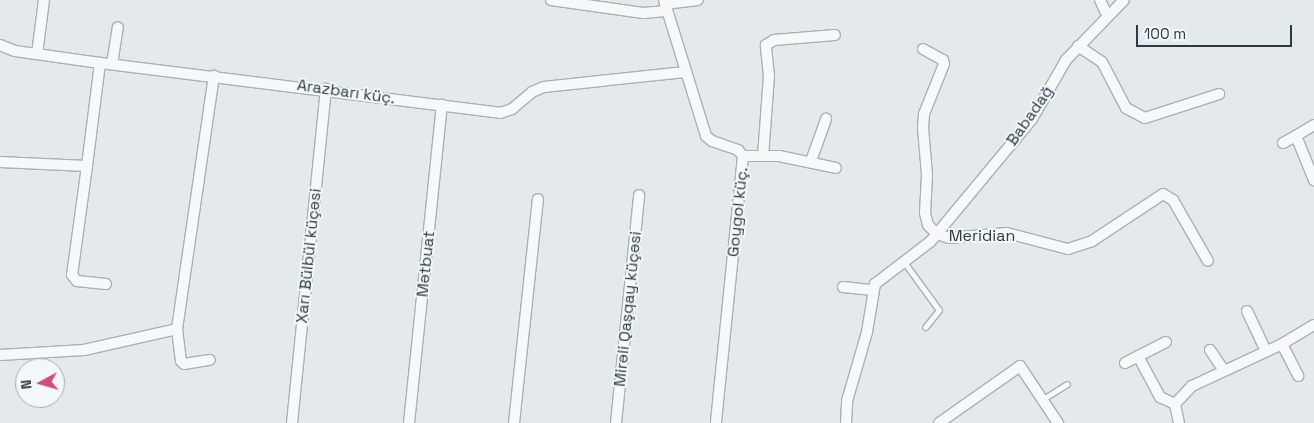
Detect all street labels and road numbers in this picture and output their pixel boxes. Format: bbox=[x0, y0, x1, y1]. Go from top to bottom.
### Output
street label: Arazbarı küç. bbox=[296, 76, 396, 108]
street label: Babadağ bbox=[1002, 82, 1058, 150]
street label: Goygol küç. bbox=[724, 166, 752, 258]
street label: Xarı Bülbül küçəsi bbox=[292, 188, 326, 324]
street label: Meridian bbox=[949, 226, 1015, 246]
street label: Mətbuat bbox=[413, 230, 439, 298]
street label: Mirəli Qaşqay küçəsi bbox=[610, 230, 646, 388]

